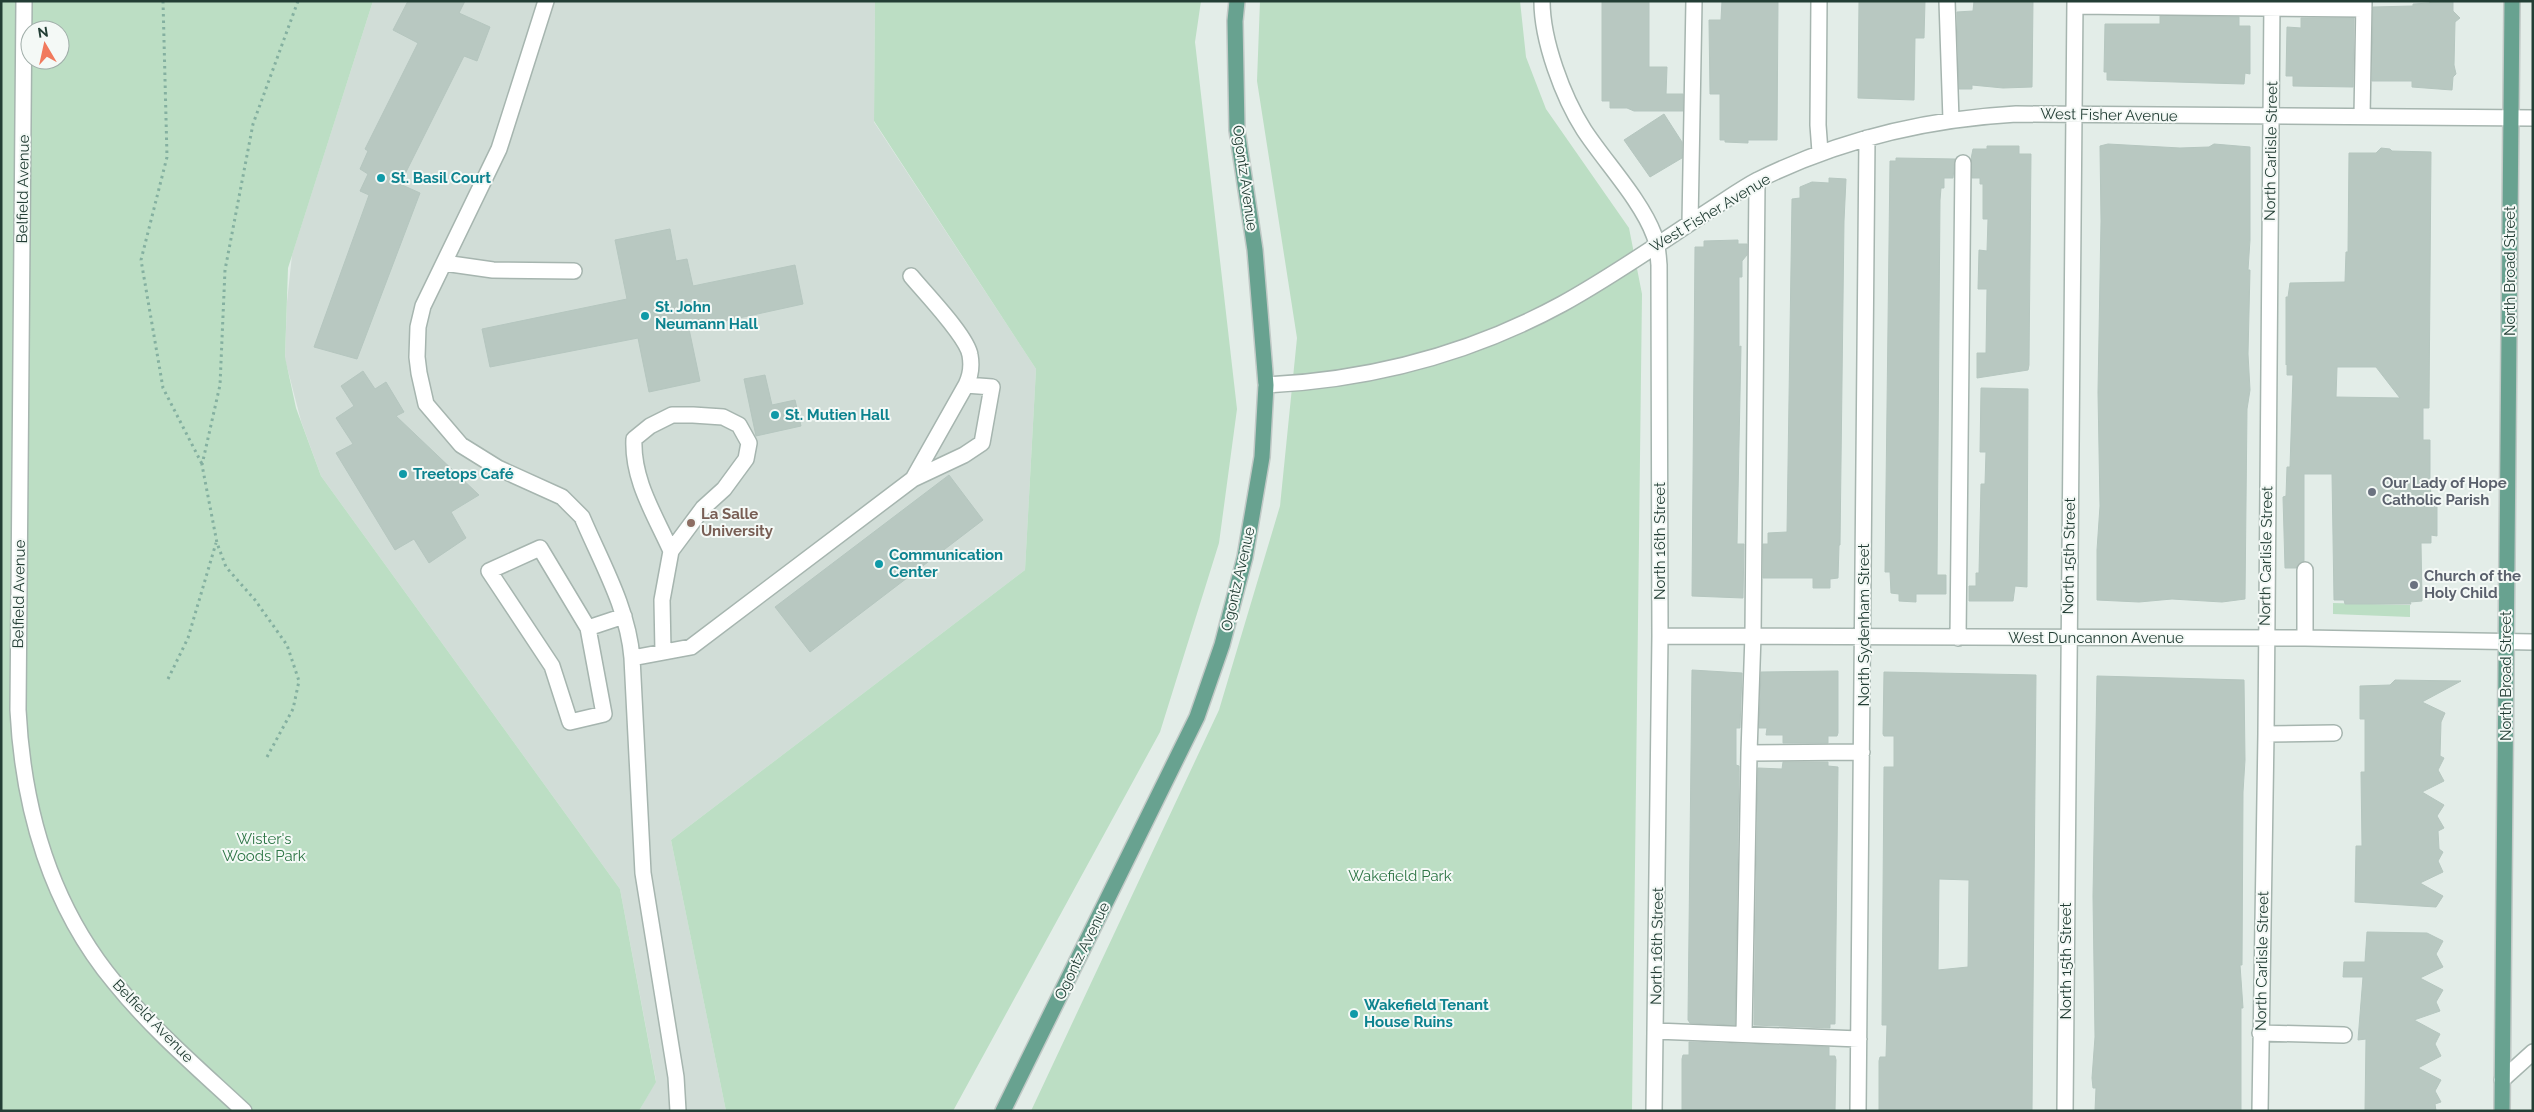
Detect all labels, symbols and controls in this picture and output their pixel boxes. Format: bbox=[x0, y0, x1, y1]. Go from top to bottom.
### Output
north arrow bbox=[20, 20, 70, 70]
text: N bbox=[36, 23, 49, 41]
street label: North Carlisle Street bbox=[2261, 81, 2281, 221]
street label: West Fisher Avenue bbox=[2040, 105, 2178, 125]
street label: Ogontz Avenue bbox=[1229, 124, 1261, 232]
street label: Belfield Avenue bbox=[13, 134, 33, 243]
place label: St. Basil Court bbox=[391, 169, 491, 187]
street label: West Fisher Avenue bbox=[1646, 170, 1774, 256]
marker: St. Basil Court bbox=[375, 172, 387, 184]
street label: North Broad Street bbox=[2501, 206, 2519, 336]
place label: St. John Neumann Hall bbox=[655, 298, 758, 333]
marker: St. John Neumann Hall bbox=[639, 310, 651, 322]
place label: St. Mutien Hall bbox=[785, 406, 890, 424]
marker: St. Mutien Hall bbox=[769, 409, 781, 421]
place label: Treetops Café bbox=[413, 465, 514, 483]
marker: Treetops Café bbox=[397, 468, 409, 480]
place label: Our Lady of Hope Catholic Parish bbox=[2382, 474, 2507, 509]
street label: North 16th Street bbox=[1651, 482, 1669, 600]
street label: North Carlisle Street bbox=[2256, 486, 2276, 626]
marker: Our Lady of Hope Catholic Parish bbox=[2366, 486, 2378, 498]
street label: North 15th Street bbox=[2059, 497, 2079, 615]
place label: La Salle University bbox=[701, 505, 774, 540]
marker: La Salle University bbox=[685, 517, 697, 529]
street label: Ogontz Avenue bbox=[1217, 525, 1259, 633]
street label: Belfield Avenue bbox=[9, 539, 29, 648]
street label: North Sydenham Street bbox=[1855, 544, 1873, 706]
place label: Communication Center bbox=[889, 546, 1003, 581]
marker: Communication Center bbox=[873, 558, 885, 570]
place label: Church of the Holy Child bbox=[2424, 567, 2521, 602]
marker: Church of the Holy Child bbox=[2408, 579, 2420, 591]
street label: North Broad Street bbox=[2497, 611, 2515, 741]
street label: West Duncannon Avenue bbox=[2008, 629, 2184, 647]
park label: Wister's Woods Park bbox=[222, 830, 306, 865]
park label: Wakefield Park bbox=[1348, 867, 1452, 885]
street label: North 16th Street bbox=[1647, 887, 1667, 1005]
street label: North Carlisle Street bbox=[2252, 891, 2272, 1031]
street label: Ogontz Avenue bbox=[1051, 899, 1114, 1003]
street label: North 15th Street bbox=[2057, 902, 2075, 1020]
street label: Belfield Avenue bbox=[109, 976, 197, 1066]
place label: Wakefield Tenant House Ruins bbox=[1364, 996, 1489, 1031]
marker: Wakefield Tenant House Ruins bbox=[1348, 1008, 1360, 1020]

